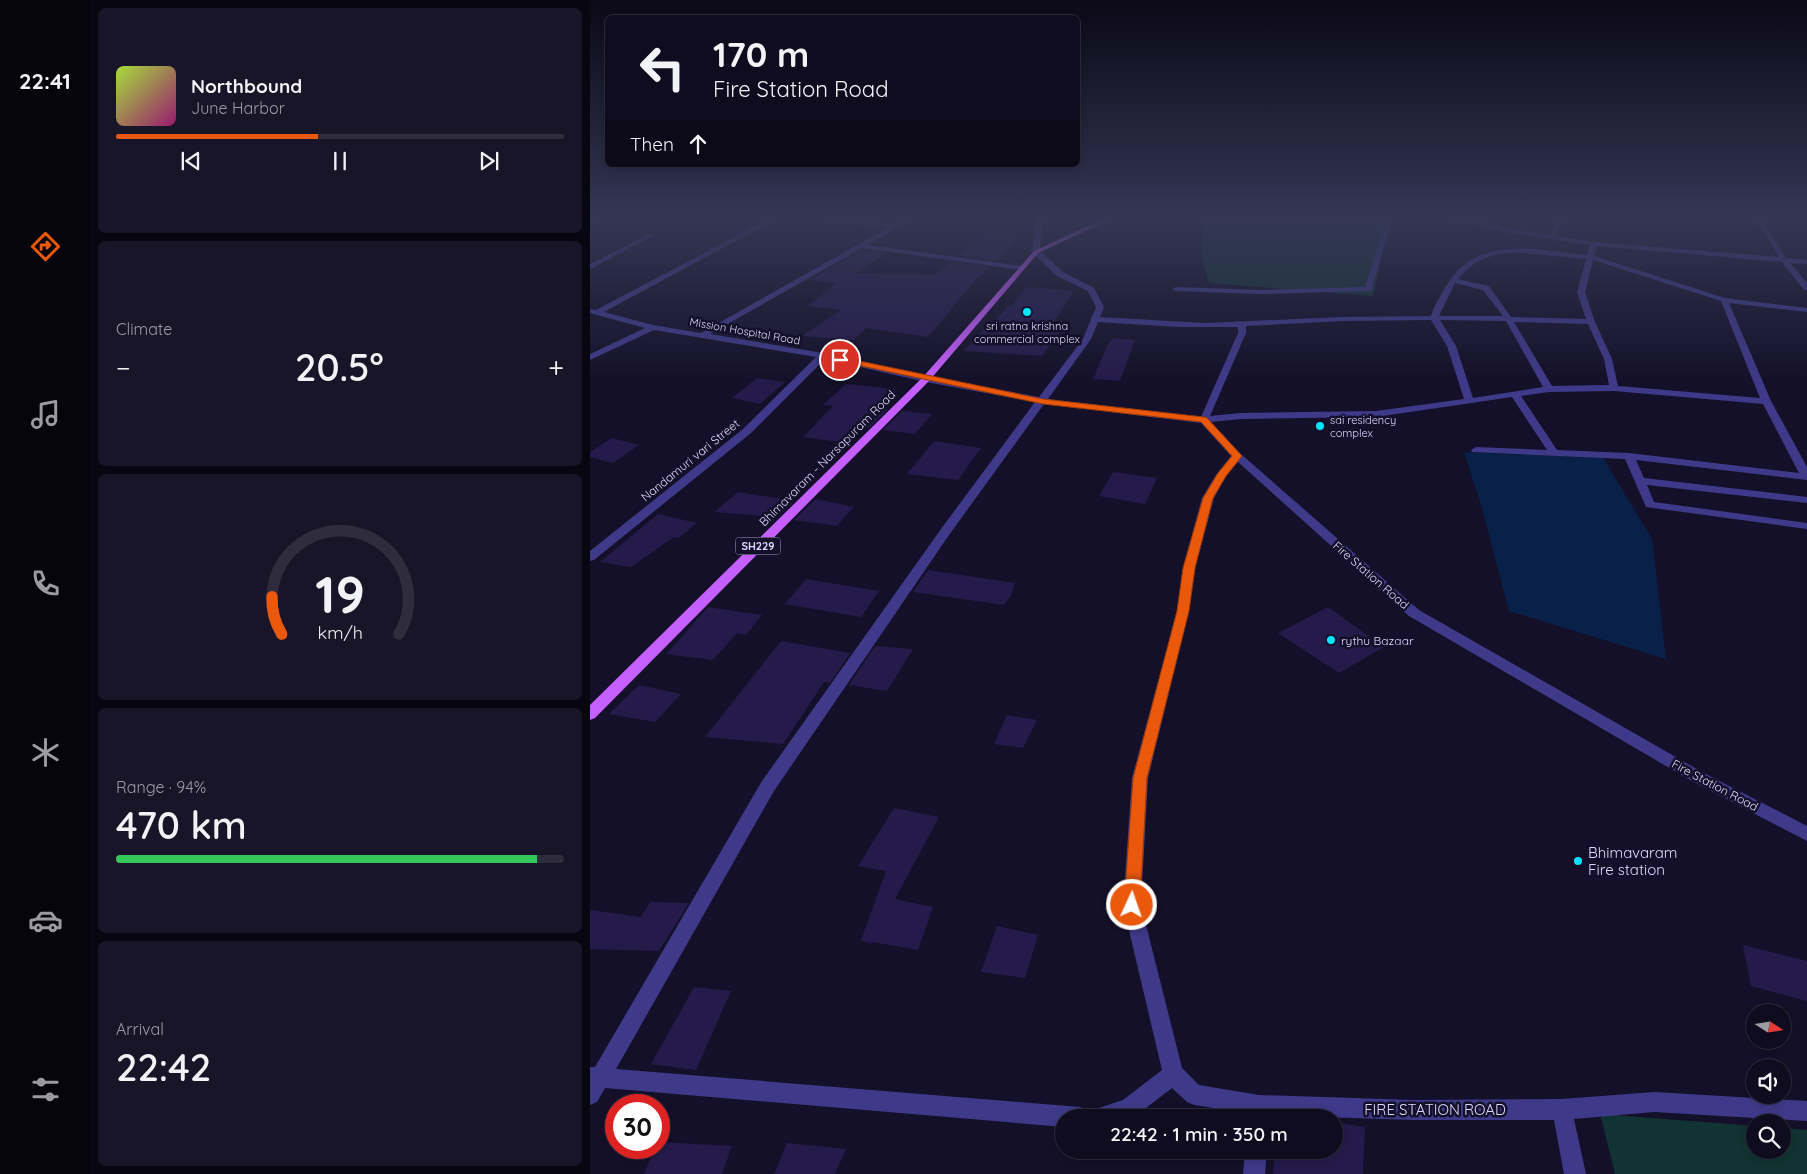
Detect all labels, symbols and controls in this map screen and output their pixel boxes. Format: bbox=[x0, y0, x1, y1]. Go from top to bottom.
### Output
text: 170 m bbox=[713, 32, 809, 76]
icon: left bbox=[630, 35, 695, 100]
text: 22:41 bbox=[19, 67, 71, 95]
text: Northbound bbox=[191, 74, 302, 98]
text: Fire Station Road bbox=[713, 75, 889, 103]
text: June Harbor bbox=[191, 98, 285, 118]
icon: ahead bbox=[684, 130, 712, 158]
text: Then bbox=[630, 132, 674, 156]
icon: previous bbox=[177, 147, 205, 175]
icon: pause bbox=[326, 147, 354, 175]
icon: next bbox=[475, 147, 503, 175]
icon: directions bbox=[28, 229, 63, 264]
marker: sri ratna krishna commercial complex bbox=[1021, 306, 1033, 318]
street label: Mission Hospital Road bbox=[689, 314, 801, 348]
text: Climate bbox=[116, 319, 172, 339]
place label: sri ratna krishna commercial complex bbox=[974, 319, 1080, 346]
pin bbox=[819, 339, 861, 381]
text: 20.5° bbox=[295, 343, 384, 391]
icon: arrive bbox=[826, 346, 854, 374]
text: − bbox=[116, 350, 131, 385]
text: + bbox=[548, 350, 564, 385]
street label: Bhimavaram - Narsapuram Road bbox=[756, 387, 898, 529]
icon: music bbox=[28, 397, 63, 432]
place label: sai residency complex bbox=[1330, 413, 1396, 440]
street label: Nandamuri vari Street bbox=[638, 416, 742, 504]
marker: sai residency complex bbox=[1314, 420, 1326, 432]
road number: SH229 bbox=[736, 538, 780, 554]
street label: Fire Station Road bbox=[1330, 538, 1412, 612]
text: 19 bbox=[315, 561, 365, 626]
icon: phone bbox=[28, 566, 63, 601]
text: km/h bbox=[317, 621, 363, 643]
place label: rythu Bazaar bbox=[1341, 633, 1414, 648]
marker: rythu Bazaar bbox=[1325, 634, 1337, 646]
icon: climate bbox=[28, 735, 63, 770]
street label: Fire Station Road bbox=[1669, 756, 1761, 814]
text: Range · 94% bbox=[116, 777, 206, 797]
text: 470 km bbox=[116, 801, 247, 849]
place label: Bhimavaram Fire station bbox=[1588, 843, 1677, 879]
marker: Bhimavaram Fire station bbox=[1572, 855, 1584, 867]
position arrow bbox=[1105, 878, 1157, 930]
icon: car bbox=[28, 903, 63, 938]
north arrow bbox=[1746, 1004, 1791, 1049]
map controls bbox=[1746, 1004, 1791, 1159]
text: Arrival bbox=[116, 1019, 164, 1039]
text: 22:42 bbox=[116, 1043, 211, 1091]
button: sound bbox=[1746, 1059, 1791, 1104]
icon: filters bbox=[28, 1072, 63, 1107]
speed limit sign: 30 bbox=[605, 1094, 670, 1159]
street label: FIRE STATION ROAD bbox=[1364, 1100, 1506, 1119]
button: search bbox=[1746, 1114, 1791, 1159]
text: 22:42 · 1 min · 350 m bbox=[1110, 1122, 1288, 1146]

